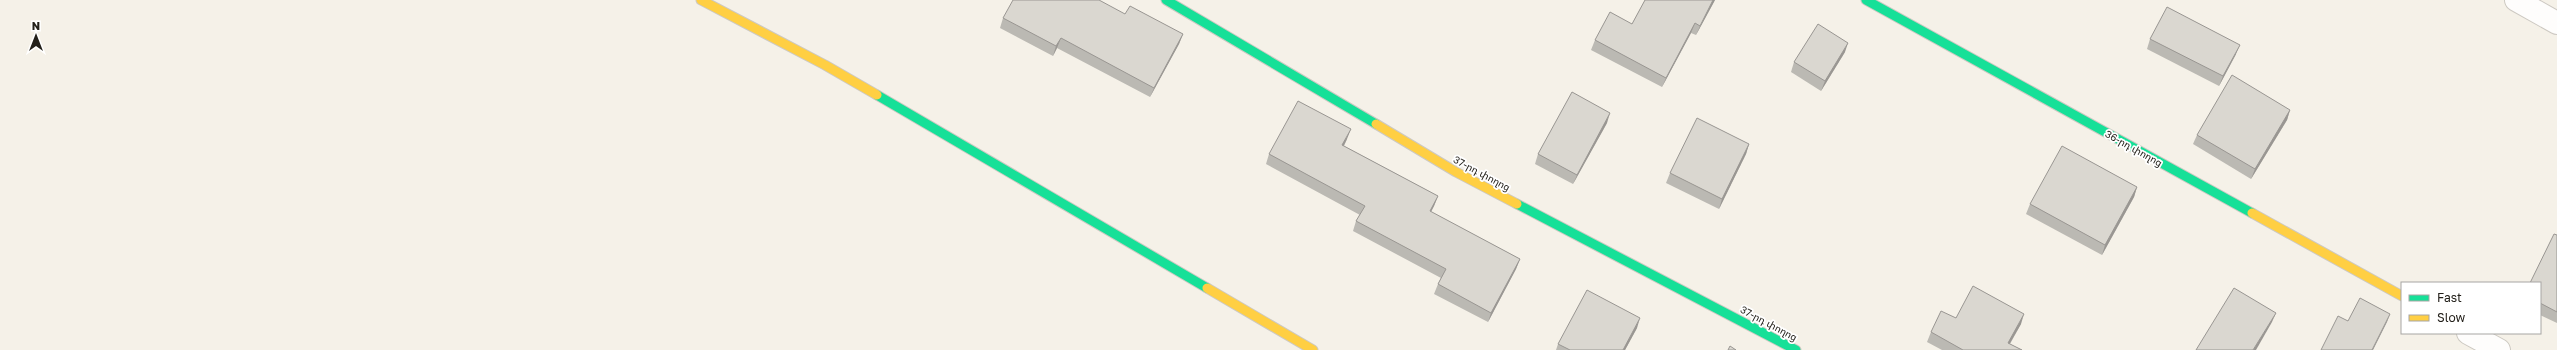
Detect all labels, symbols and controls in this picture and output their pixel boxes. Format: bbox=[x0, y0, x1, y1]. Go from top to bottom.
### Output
north arrow bbox=[16, 16, 56, 56]
text: N bbox=[32, 19, 40, 32]
street label: 36-րդ փողոց bbox=[2103, 127, 2165, 169]
street label: 37-րդ փողոց bbox=[1451, 153, 1513, 193]
legend bbox=[2401, 282, 2541, 334]
text: Fast bbox=[2437, 290, 2462, 305]
street label: 37-րդ փողոց bbox=[1738, 303, 1800, 343]
text: Slow bbox=[2437, 310, 2465, 325]

